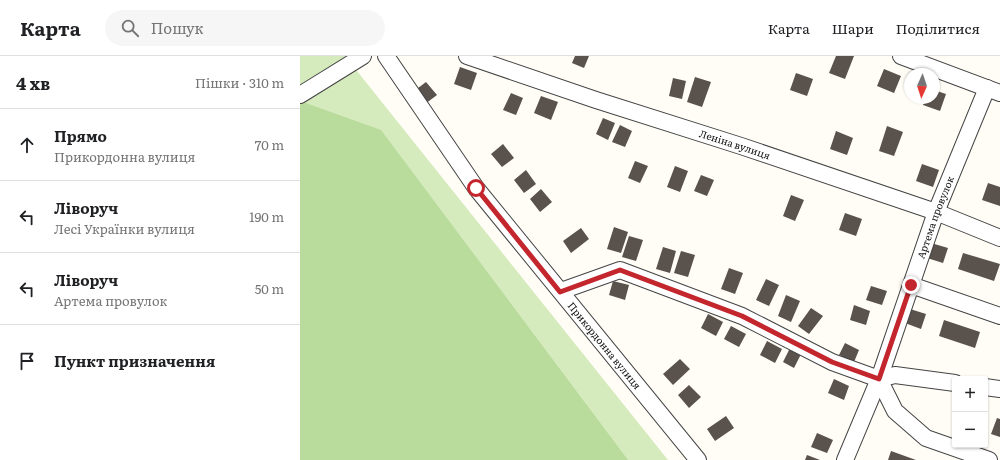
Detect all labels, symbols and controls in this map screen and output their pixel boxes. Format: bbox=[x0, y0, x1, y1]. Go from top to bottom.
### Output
search box bbox=[105, 10, 385, 46]
text: Карта bbox=[20, 14, 81, 42]
text: Пошук bbox=[151, 16, 203, 39]
icon: search bbox=[119, 17, 141, 39]
text: Карта bbox=[768, 18, 810, 38]
text: Шари bbox=[832, 18, 874, 38]
text: Поділитися bbox=[896, 18, 980, 38]
north arrow bbox=[904, 68, 940, 104]
text: 4 хв bbox=[16, 70, 50, 95]
text: Пішки · 310 m bbox=[195, 73, 284, 92]
text: Прямо bbox=[54, 124, 107, 147]
street label: Леніна вулиця bbox=[697, 125, 773, 162]
icon: ahead bbox=[16, 134, 38, 156]
text: 70 m bbox=[255, 135, 284, 154]
text: Прикордонна вулиця bbox=[54, 147, 195, 166]
street label: Артема провулок bbox=[913, 173, 957, 261]
route start bbox=[467, 179, 485, 197]
text: Ліворуч bbox=[54, 196, 118, 219]
icon: left bbox=[16, 206, 38, 228]
text: 190 m bbox=[249, 207, 284, 226]
text: Лесі Українки вулиця bbox=[54, 219, 195, 238]
text: Ліворуч bbox=[54, 268, 118, 291]
route end bbox=[902, 276, 920, 294]
icon: left bbox=[16, 278, 38, 300]
text: 50 m bbox=[255, 279, 284, 298]
text: Артема провулок bbox=[54, 291, 167, 310]
street label: Прикордонна вулиця bbox=[565, 298, 645, 392]
text: Пункт призначення bbox=[54, 349, 215, 372]
icon: arrive bbox=[16, 350, 38, 372]
map controls bbox=[952, 376, 988, 448]
button: + bbox=[952, 376, 988, 412]
button: − bbox=[952, 412, 988, 448]

